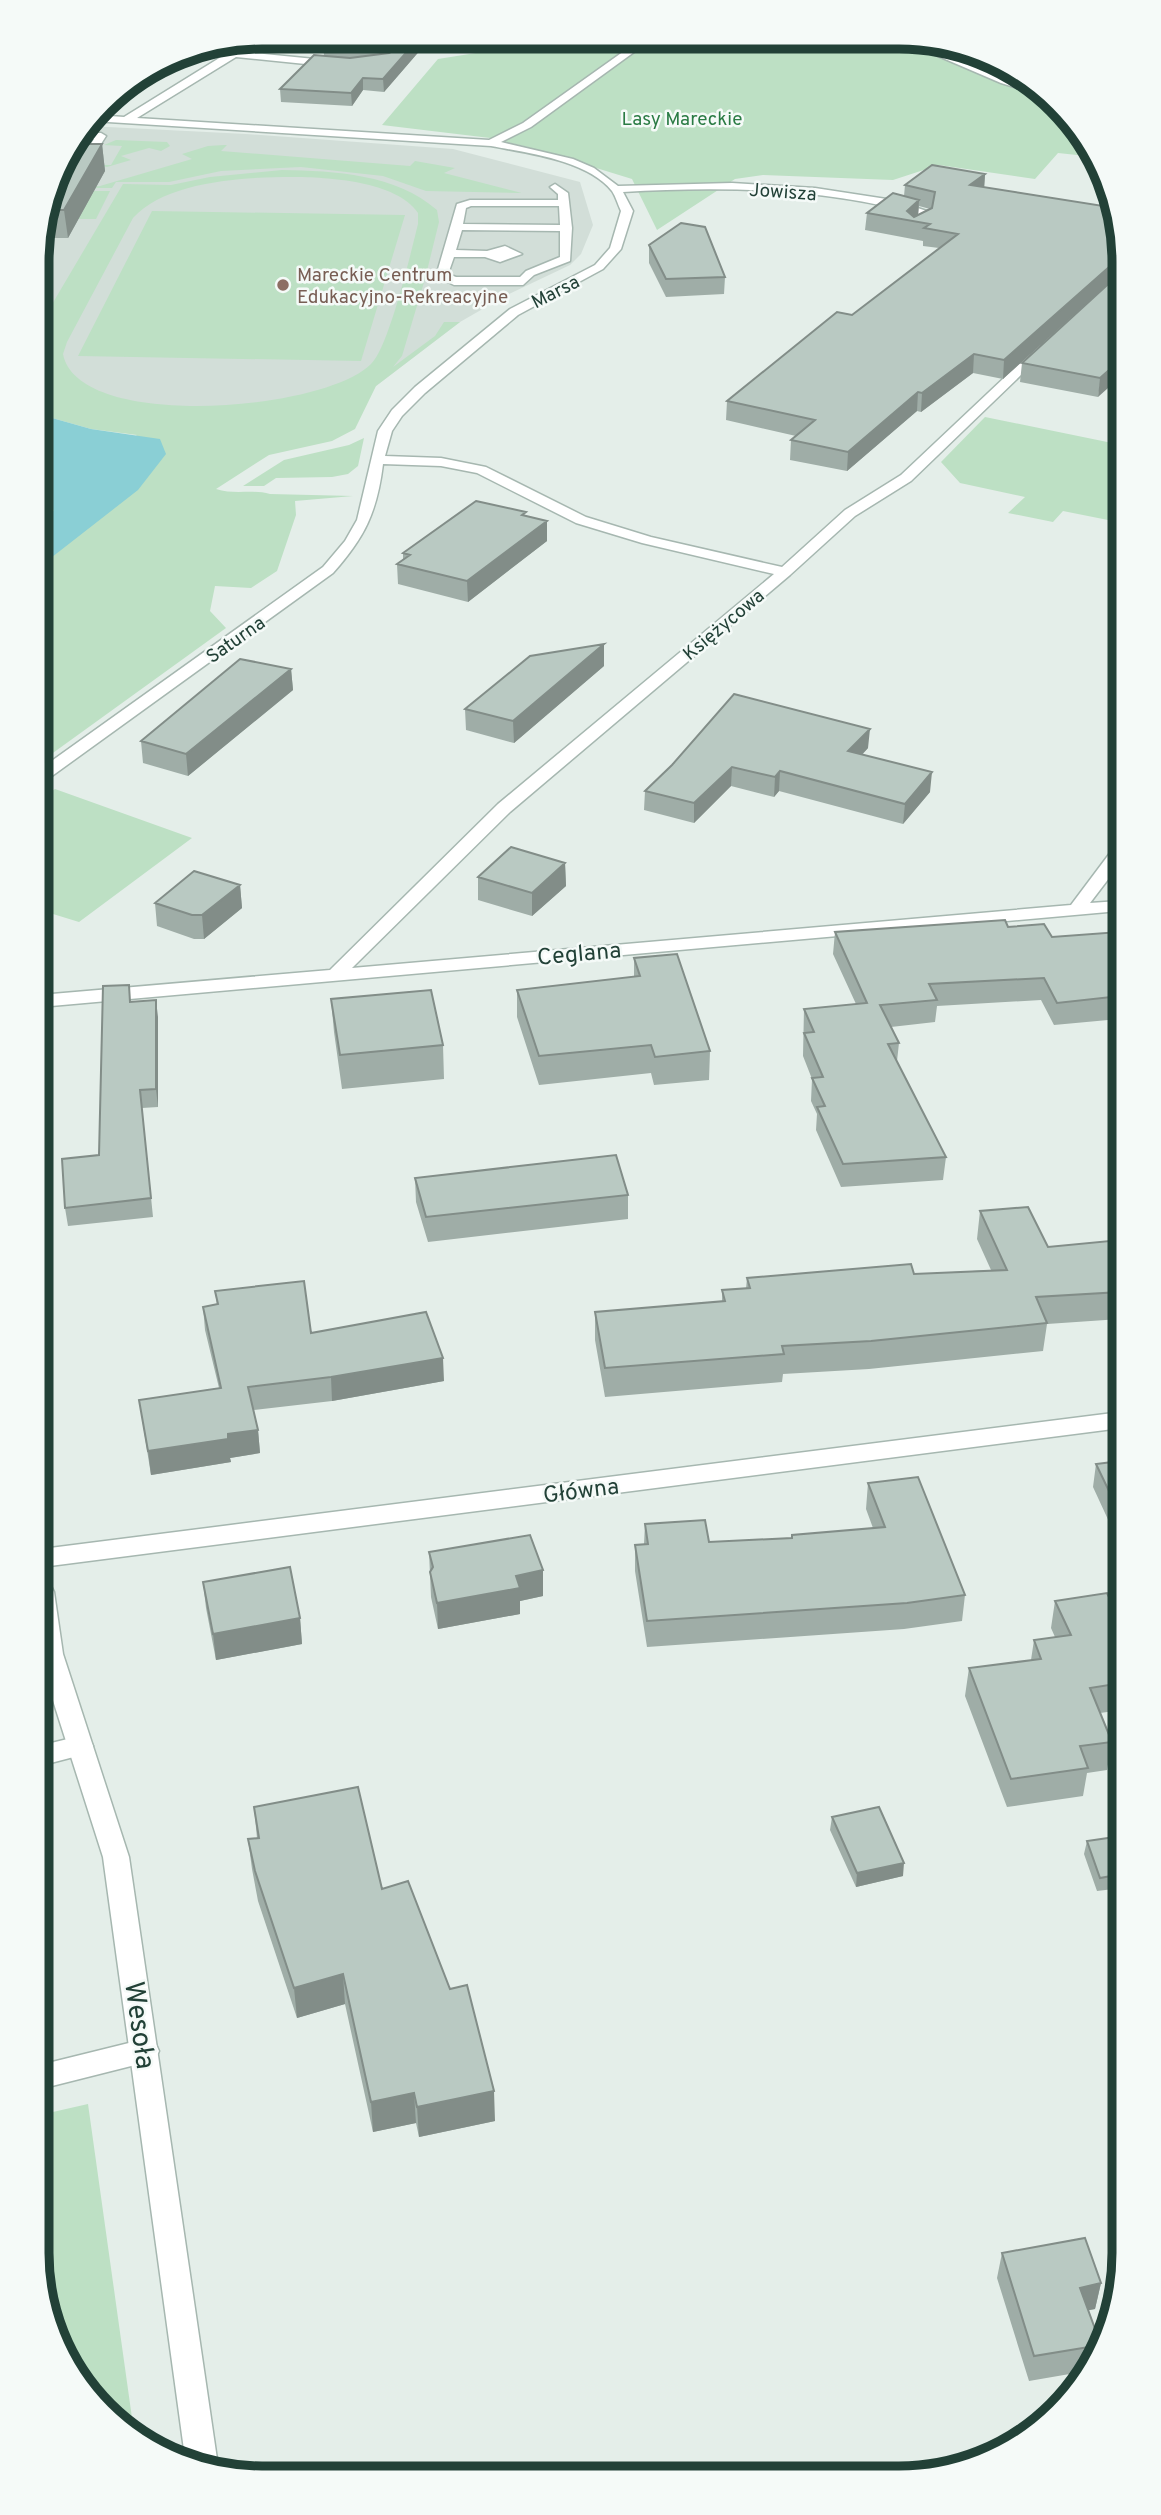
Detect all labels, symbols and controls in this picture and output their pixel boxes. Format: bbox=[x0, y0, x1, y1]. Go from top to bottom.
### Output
park label: Lasy Mareckie bbox=[622, 108, 742, 132]
street label: Jowisza bbox=[748, 179, 817, 207]
place label: Mareckie Centrum Edukacyjno-Rekreacyjne bbox=[297, 264, 508, 310]
street label: Marsa bbox=[528, 271, 584, 315]
marker: Mareckie Centrum Edukacyjno-Rekreacyjne bbox=[275, 277, 291, 293]
street label: Księżycowa bbox=[679, 585, 770, 667]
street label: Saturna bbox=[202, 612, 270, 670]
street label: Ceglana bbox=[536, 937, 622, 974]
street label: Główna bbox=[542, 1473, 621, 1512]
street label: Wesoła bbox=[114, 1979, 162, 2072]

